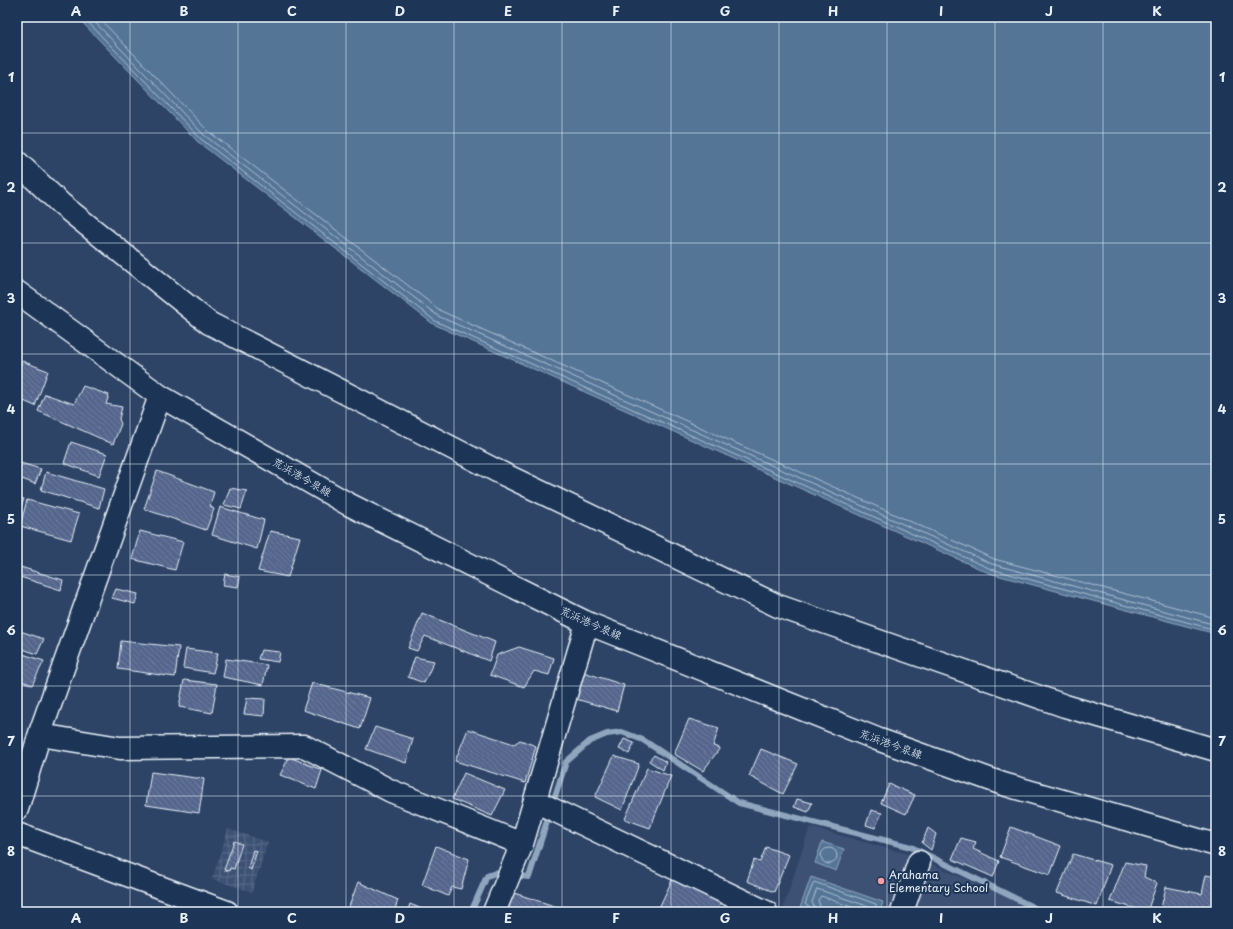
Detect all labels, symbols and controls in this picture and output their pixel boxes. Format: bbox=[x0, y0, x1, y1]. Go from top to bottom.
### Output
text: A bbox=[71, 1, 81, 20]
text: B bbox=[180, 1, 189, 20]
text: C bbox=[287, 1, 297, 20]
text: D bbox=[395, 1, 405, 20]
text: E bbox=[504, 1, 512, 20]
text: F bbox=[612, 1, 620, 20]
text: G bbox=[720, 1, 730, 20]
text: H bbox=[828, 1, 838, 20]
text: I bbox=[939, 1, 943, 20]
text: J bbox=[1045, 1, 1053, 20]
text: K bbox=[1152, 1, 1162, 20]
text: 1 bbox=[8, 67, 14, 86]
text: 1 bbox=[1219, 67, 1225, 86]
text: 2 bbox=[6, 177, 16, 196]
text: 2 bbox=[1217, 177, 1227, 196]
text: 3 bbox=[7, 288, 16, 307]
text: 3 bbox=[1218, 288, 1227, 307]
text: 4 bbox=[7, 399, 16, 418]
text: 4 bbox=[1218, 399, 1227, 418]
street label: 荒浜港今泉線 bbox=[269, 453, 335, 500]
text: 5 bbox=[7, 509, 15, 528]
text: 5 bbox=[1218, 509, 1226, 528]
street label: 荒浜港今泉線 bbox=[558, 601, 625, 644]
text: 6 bbox=[6, 620, 16, 639]
text: 6 bbox=[1217, 620, 1227, 639]
street label: 荒浜港今泉線 bbox=[857, 724, 925, 763]
text: 7 bbox=[7, 731, 15, 750]
text: 7 bbox=[1218, 731, 1226, 750]
text: 8 bbox=[7, 841, 15, 860]
text: 8 bbox=[1218, 841, 1226, 860]
place label: Arahama Elementary School bbox=[889, 866, 988, 896]
marker: Arahama Elementary School bbox=[876, 876, 886, 886]
text: A bbox=[71, 908, 81, 927]
text: B bbox=[180, 908, 189, 927]
text: C bbox=[287, 908, 297, 927]
text: D bbox=[395, 908, 405, 927]
text: E bbox=[504, 908, 512, 927]
text: F bbox=[612, 908, 620, 927]
text: G bbox=[720, 908, 730, 927]
text: H bbox=[828, 908, 838, 927]
text: I bbox=[939, 908, 943, 927]
text: J bbox=[1045, 908, 1053, 927]
text: K bbox=[1152, 908, 1162, 927]

